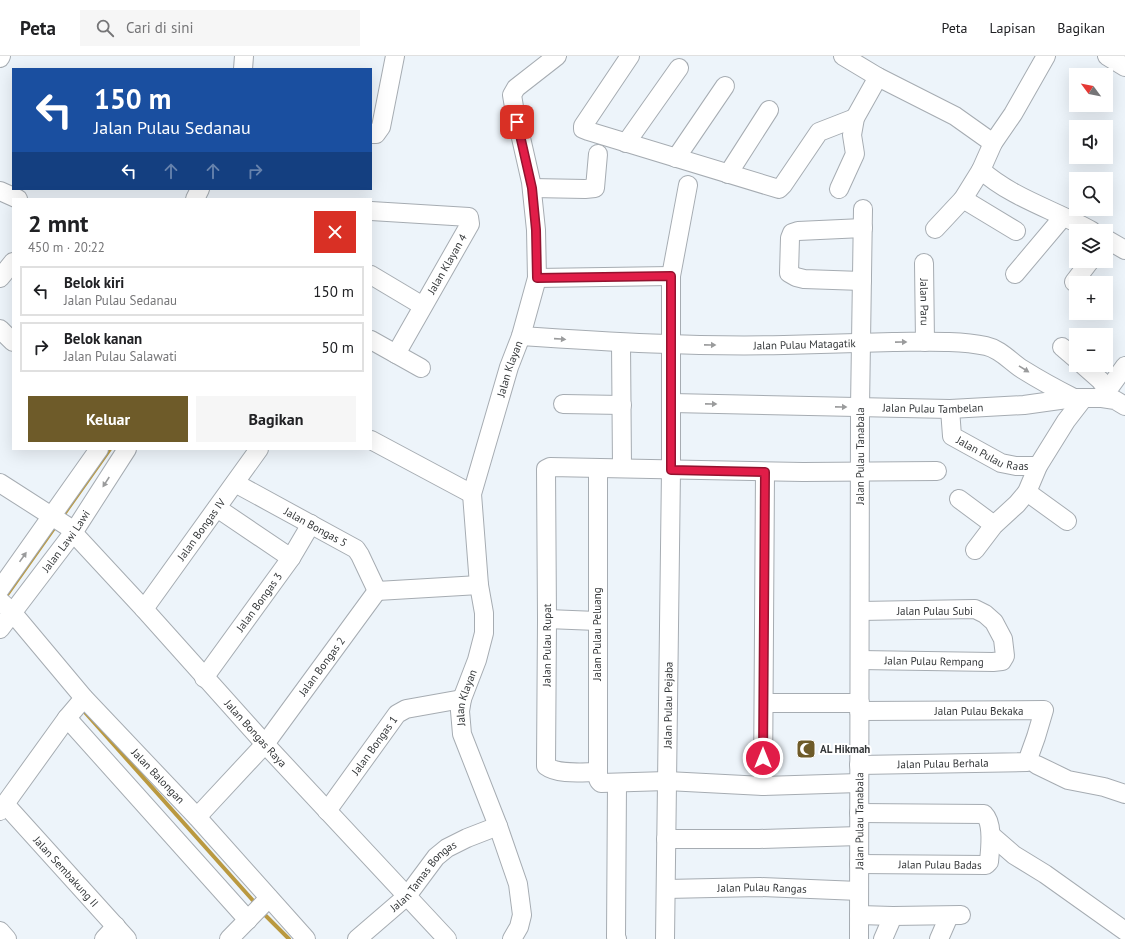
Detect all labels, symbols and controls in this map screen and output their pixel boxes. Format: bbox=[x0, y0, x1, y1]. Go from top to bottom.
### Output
search box bbox=[80, 10, 360, 46]
text: Peta bbox=[20, 16, 56, 40]
icon: search bbox=[94, 17, 116, 39]
text: Cari di sini bbox=[126, 18, 193, 37]
text: Peta bbox=[941, 19, 968, 37]
text: Lapisan bbox=[990, 19, 1035, 37]
text: Bagikan bbox=[1057, 19, 1105, 37]
north arrow bbox=[1069, 68, 1113, 112]
map controls bbox=[1069, 68, 1113, 372]
text: 150 m bbox=[94, 80, 171, 117]
icon: left bbox=[28, 84, 80, 136]
pin bbox=[500, 105, 534, 139]
icon: arrive bbox=[506, 111, 528, 133]
text: Jalan Pulau Sedanau bbox=[94, 116, 251, 139]
button: sound bbox=[1069, 120, 1113, 164]
icon: left bbox=[118, 160, 140, 182]
icon: ahead bbox=[160, 160, 182, 182]
icon: ahead bbox=[202, 160, 224, 182]
icon: right bbox=[244, 160, 266, 182]
button: search bbox=[1069, 172, 1113, 216]
text: 2 mnt bbox=[28, 208, 88, 239]
button: close bbox=[314, 211, 356, 253]
button: layers bbox=[1069, 224, 1113, 268]
street label: Jalan Klayan 4 bbox=[424, 231, 470, 297]
text: 450 m · 20:22 bbox=[28, 239, 105, 256]
text: Belok kiri bbox=[64, 273, 124, 292]
button: + bbox=[1069, 276, 1113, 320]
street label: Jalan Paru bbox=[917, 277, 932, 326]
icon: left bbox=[30, 280, 52, 302]
text: 150 m bbox=[313, 282, 354, 301]
text: Jalan Pulau Sedanau bbox=[64, 292, 177, 309]
button: − bbox=[1069, 328, 1113, 372]
text: Belok kanan bbox=[64, 329, 142, 348]
icon: right bbox=[30, 336, 52, 358]
one-way arrow bbox=[554, 336, 567, 342]
street label: Jalan Pulau Matagatik bbox=[753, 336, 857, 352]
text: 50 m bbox=[321, 338, 354, 357]
street label: Jalan Klayan bbox=[493, 339, 525, 399]
one-way arrow bbox=[895, 339, 908, 345]
one-way arrow bbox=[704, 342, 717, 348]
text: Jalan Pulau Salawati bbox=[64, 348, 177, 365]
one-way arrow bbox=[1018, 366, 1030, 373]
button: Keluar bbox=[28, 396, 188, 442]
button: Bagikan bbox=[196, 396, 356, 442]
street label: Jalan Pulau Tambelan bbox=[881, 400, 984, 416]
one-way arrow bbox=[705, 401, 718, 407]
one-way arrow bbox=[835, 404, 848, 410]
street label: Jalan Pulau Tanabala bbox=[853, 407, 867, 506]
street label: Jalan Pulau Raas bbox=[953, 432, 1029, 473]
one-way arrow bbox=[102, 476, 110, 487]
street label: Jalan Bongas IV bbox=[174, 495, 229, 564]
street label: Jalan Bongas 5 bbox=[281, 504, 350, 550]
street label: Jalan Lawi Lawi bbox=[38, 507, 93, 576]
one-way arrow bbox=[19, 551, 27, 562]
street label: Jalan Bongas 3 bbox=[232, 570, 285, 635]
street label: Jalan Pulau Peluang bbox=[590, 587, 604, 682]
street label: Jalan Pulau Rupat bbox=[540, 603, 554, 688]
street label: Jalan Pulau Subi bbox=[896, 604, 973, 618]
street label: Jalan Bongas 2 bbox=[295, 634, 348, 699]
street label: Jalan Pulau Rempang bbox=[883, 653, 984, 669]
street label: Jalan Pulau Pejaba bbox=[660, 662, 676, 749]
street label: Jalan Klayan bbox=[453, 667, 480, 727]
street label: Jalan Bongas Raya bbox=[221, 696, 290, 770]
street label: Jalan Pulau Bekaka bbox=[934, 704, 1023, 718]
street label: Jalan Bongas 1 bbox=[348, 713, 400, 778]
position arrow bbox=[742, 737, 784, 779]
mosque icon: AL Hikmah bbox=[795, 738, 817, 760]
place label: AL Hikmah bbox=[820, 742, 870, 756]
street label: Jalan Balongan bbox=[128, 745, 188, 806]
street label: Jalan Pulau Berhala bbox=[896, 756, 989, 771]
street label: Jalan Pulau Tanabala bbox=[852, 772, 866, 871]
street label: Jalan Sembakung II bbox=[30, 832, 102, 910]
street label: Jalan Tamas Bongas bbox=[386, 837, 459, 915]
street label: Jalan Pulau Badas bbox=[897, 857, 982, 872]
street label: Jalan Pulau Rangas bbox=[716, 880, 807, 896]

